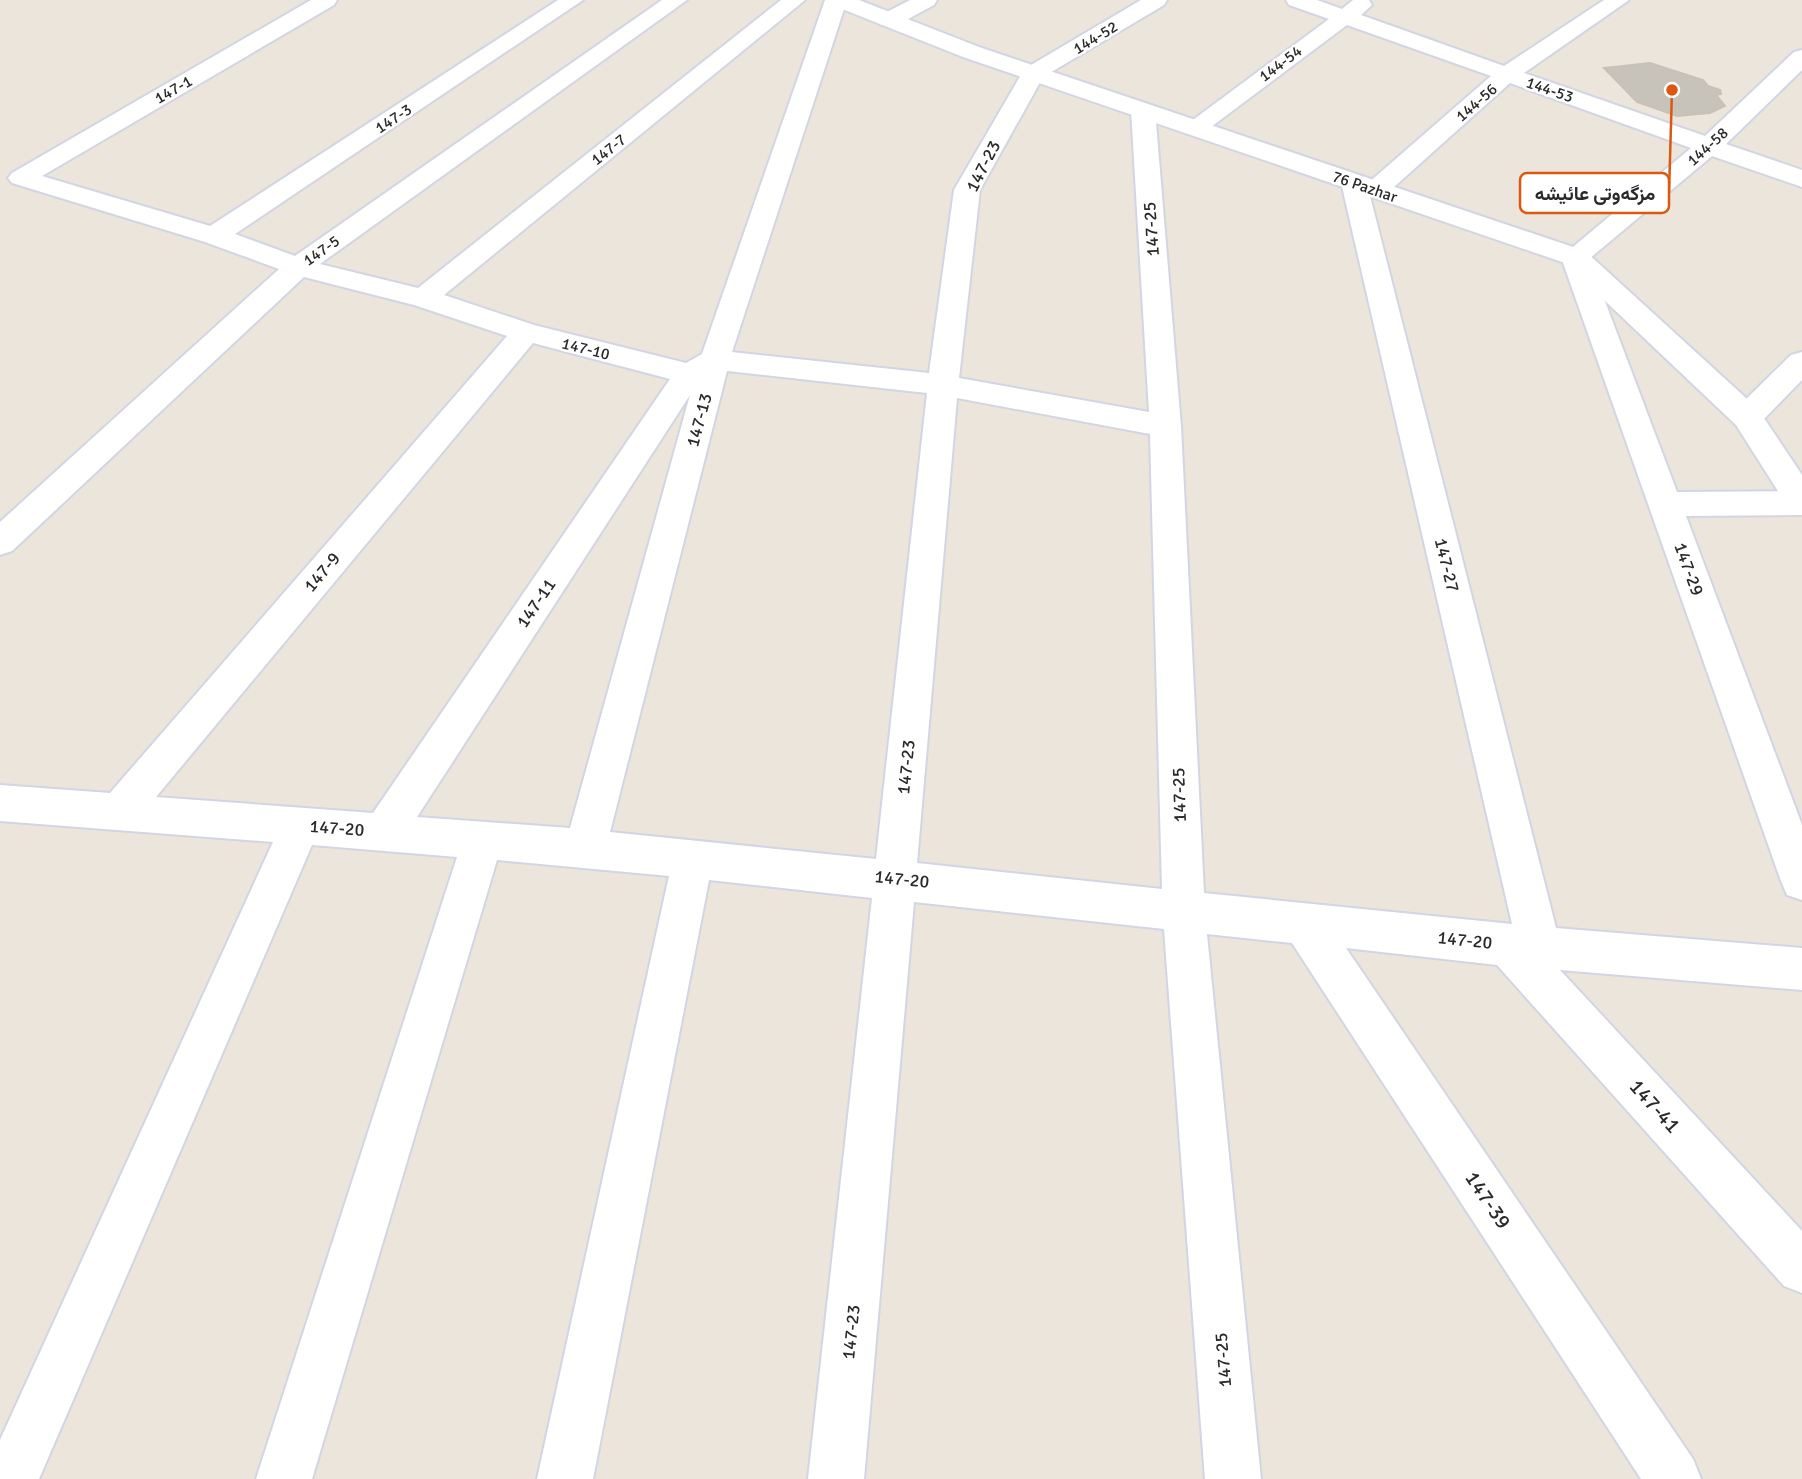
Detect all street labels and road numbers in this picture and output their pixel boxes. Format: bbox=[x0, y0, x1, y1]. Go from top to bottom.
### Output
street label: 144-52 bbox=[1069, 17, 1122, 59]
street label: 144-54 bbox=[1255, 41, 1306, 86]
street label: 147-1 bbox=[151, 71, 196, 109]
street label: 144-53 bbox=[1523, 73, 1576, 107]
street label: 144-56 bbox=[1452, 79, 1502, 126]
street label: 147-3 bbox=[371, 100, 416, 138]
street label: 144-58 bbox=[1683, 123, 1732, 171]
street label: 147-7 bbox=[587, 130, 630, 170]
street label: 147-23 bbox=[961, 137, 1005, 195]
street label: 76 Pazhar bbox=[1330, 167, 1400, 207]
street label: 147-25 bbox=[1138, 201, 1164, 257]
street label: 147-5 bbox=[299, 231, 344, 271]
street label: 147-10 bbox=[560, 333, 612, 365]
street label: 147-13 bbox=[681, 391, 717, 449]
street label: 147-27 bbox=[1430, 536, 1464, 594]
street label: 147-29 bbox=[1669, 539, 1709, 599]
street label: 147-9 bbox=[299, 548, 345, 596]
street label: 147-11 bbox=[512, 574, 560, 632]
street label: 147-23 bbox=[892, 739, 920, 795]
street label: 147-25 bbox=[1167, 767, 1191, 823]
street label: 147-20 bbox=[309, 815, 365, 841]
street label: 147-20 bbox=[874, 865, 930, 893]
street label: 147-20 bbox=[1437, 926, 1493, 954]
street label: 147-41 bbox=[1624, 1073, 1686, 1139]
street label: 147-39 bbox=[1459, 1166, 1517, 1234]
street label: 147-23 bbox=[837, 1304, 865, 1360]
street label: 147-25 bbox=[1210, 1332, 1236, 1388]

